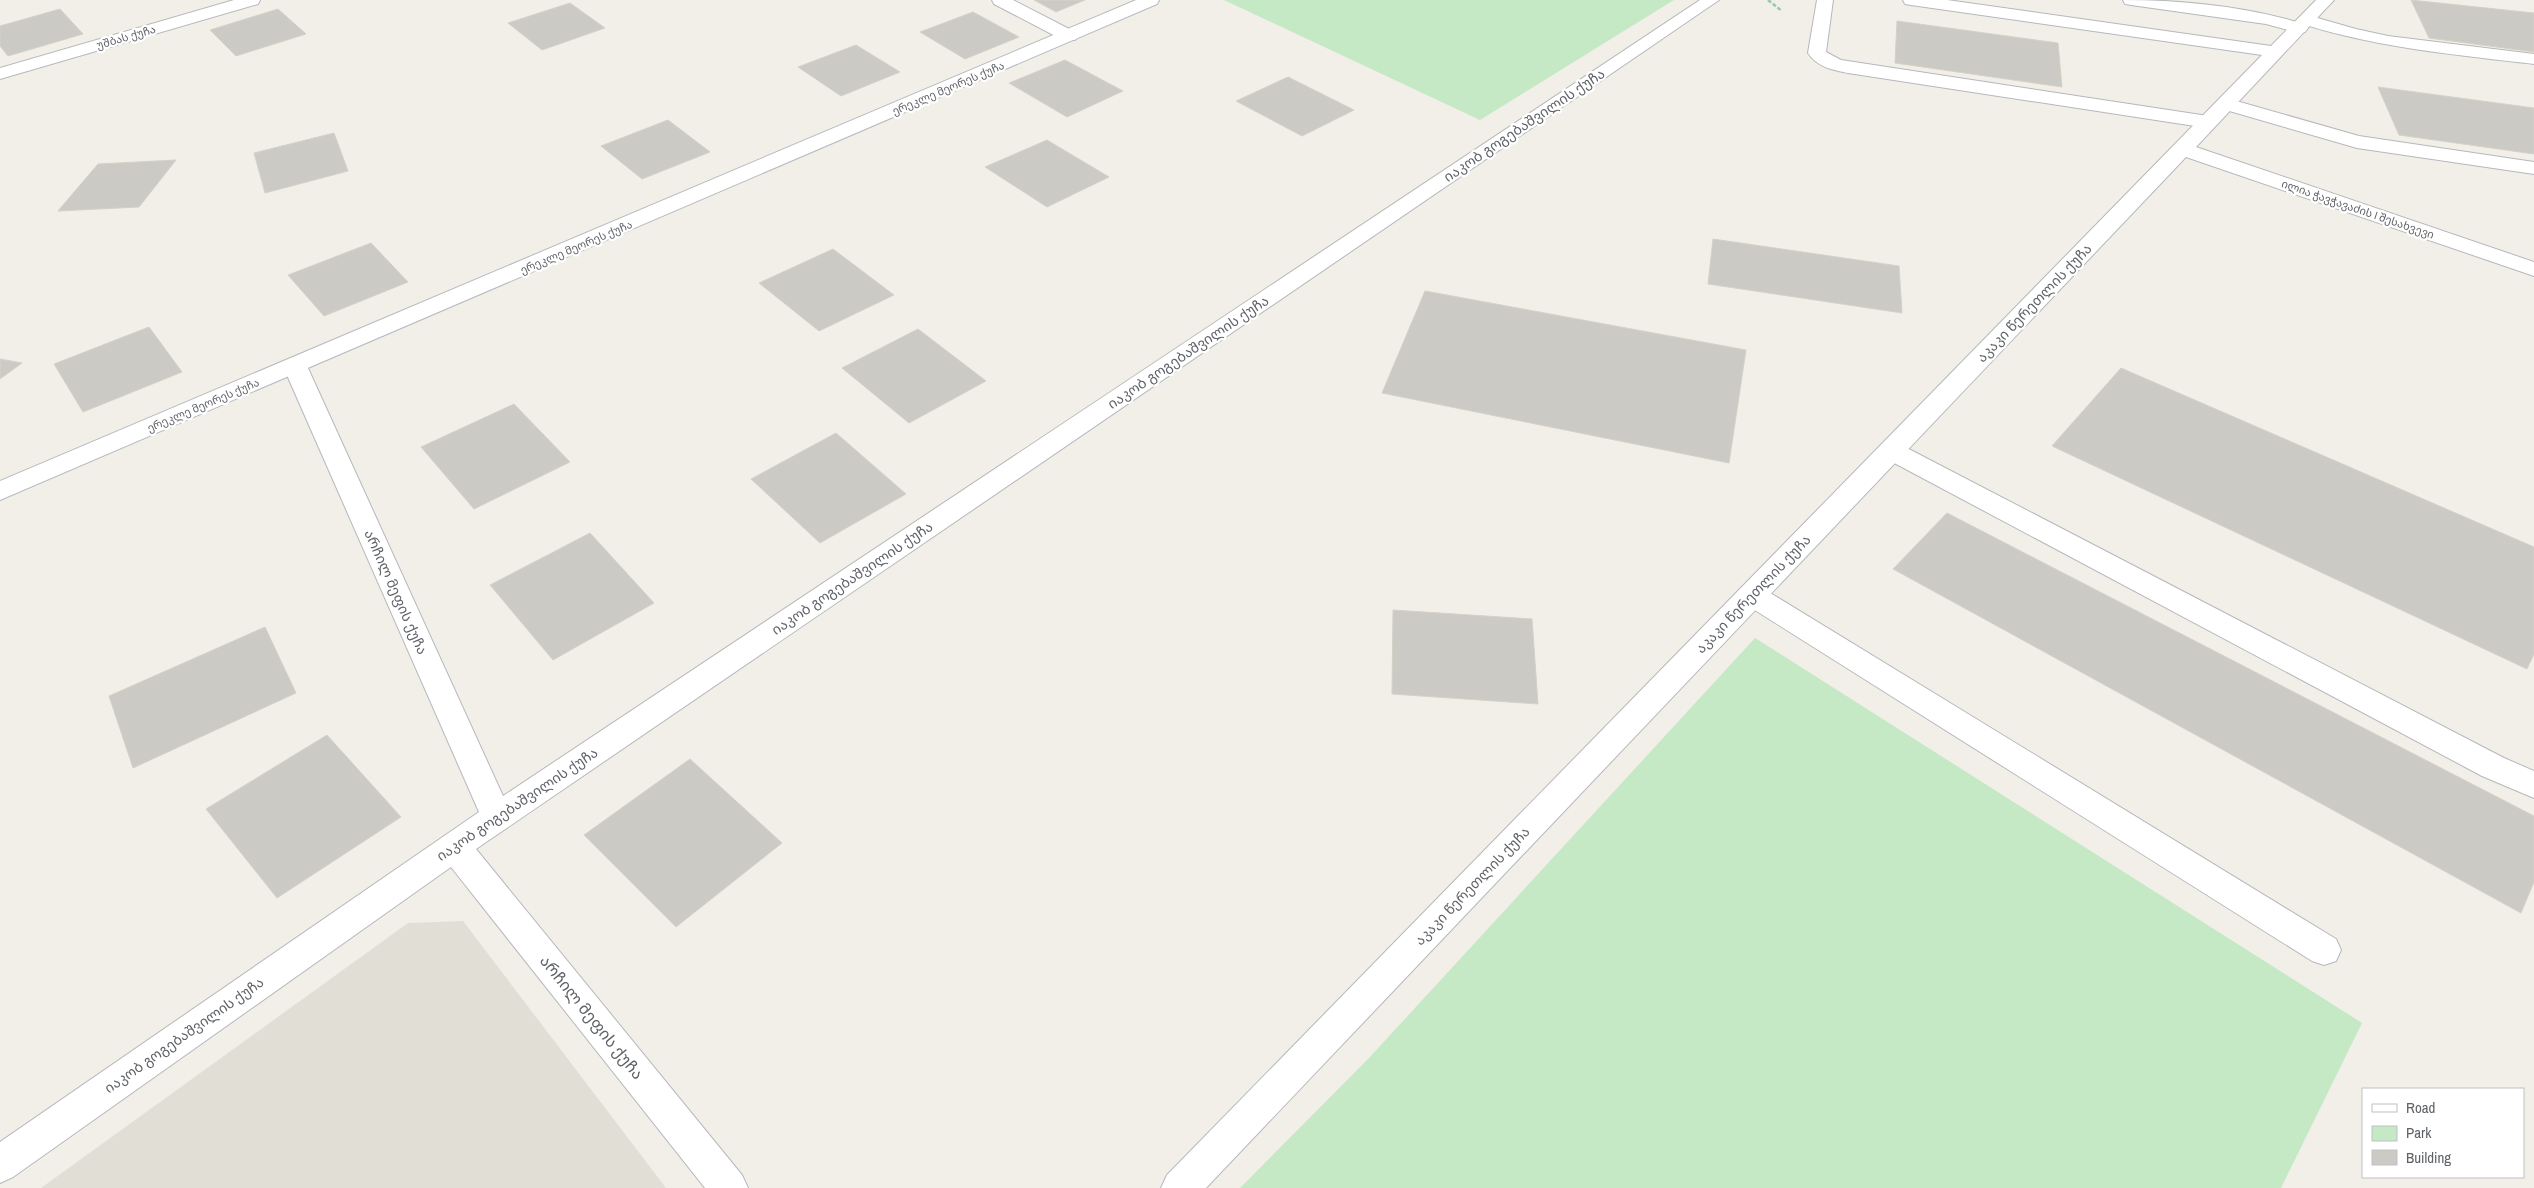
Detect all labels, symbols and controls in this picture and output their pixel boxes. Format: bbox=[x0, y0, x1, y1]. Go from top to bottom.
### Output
street label: უშბას ქუჩა bbox=[95, 22, 157, 52]
street label: ერეკლე მეორეს ქუჩა bbox=[890, 58, 1006, 118]
street label: იაკობ გოგებაშვილის ქუჩა bbox=[1440, 64, 1608, 186]
street label: ილია ჭავჭავაძის I შესახვევი bbox=[2280, 176, 2436, 242]
street label: ერეკლე მეორეს ქუჩა bbox=[518, 217, 634, 277]
street label: აკაკი წერეთლის ქუჩა bbox=[1973, 240, 2095, 366]
street label: იაკობ გოგებაშვილის ქუჩა bbox=[1104, 291, 1272, 413]
street label: ერეკლე მეორეს ქუჩა bbox=[145, 375, 261, 435]
street label: იაკობ გოგებაშვილის ქუჩა bbox=[768, 517, 936, 639]
street label: არჩილ მეფის ქუჩა bbox=[360, 527, 432, 657]
street label: აკაკი წერეთლის ქუჩა bbox=[1692, 531, 1814, 657]
street label: იაკობ გოგებაშვილის ქუჩა bbox=[433, 743, 601, 865]
street label: აკაკი წერეთლის ქუჩა bbox=[1411, 823, 1533, 949]
street label: არჩილ მეფის ქუჩა bbox=[535, 950, 649, 1084]
street label: იაკობ გოგებაშვილის ქუჩა bbox=[101, 973, 267, 1097]
legend bbox=[2362, 1088, 2524, 1178]
text: Road bbox=[2406, 1097, 2435, 1118]
text: Park bbox=[2406, 1122, 2432, 1143]
text: Building bbox=[2406, 1147, 2451, 1168]

